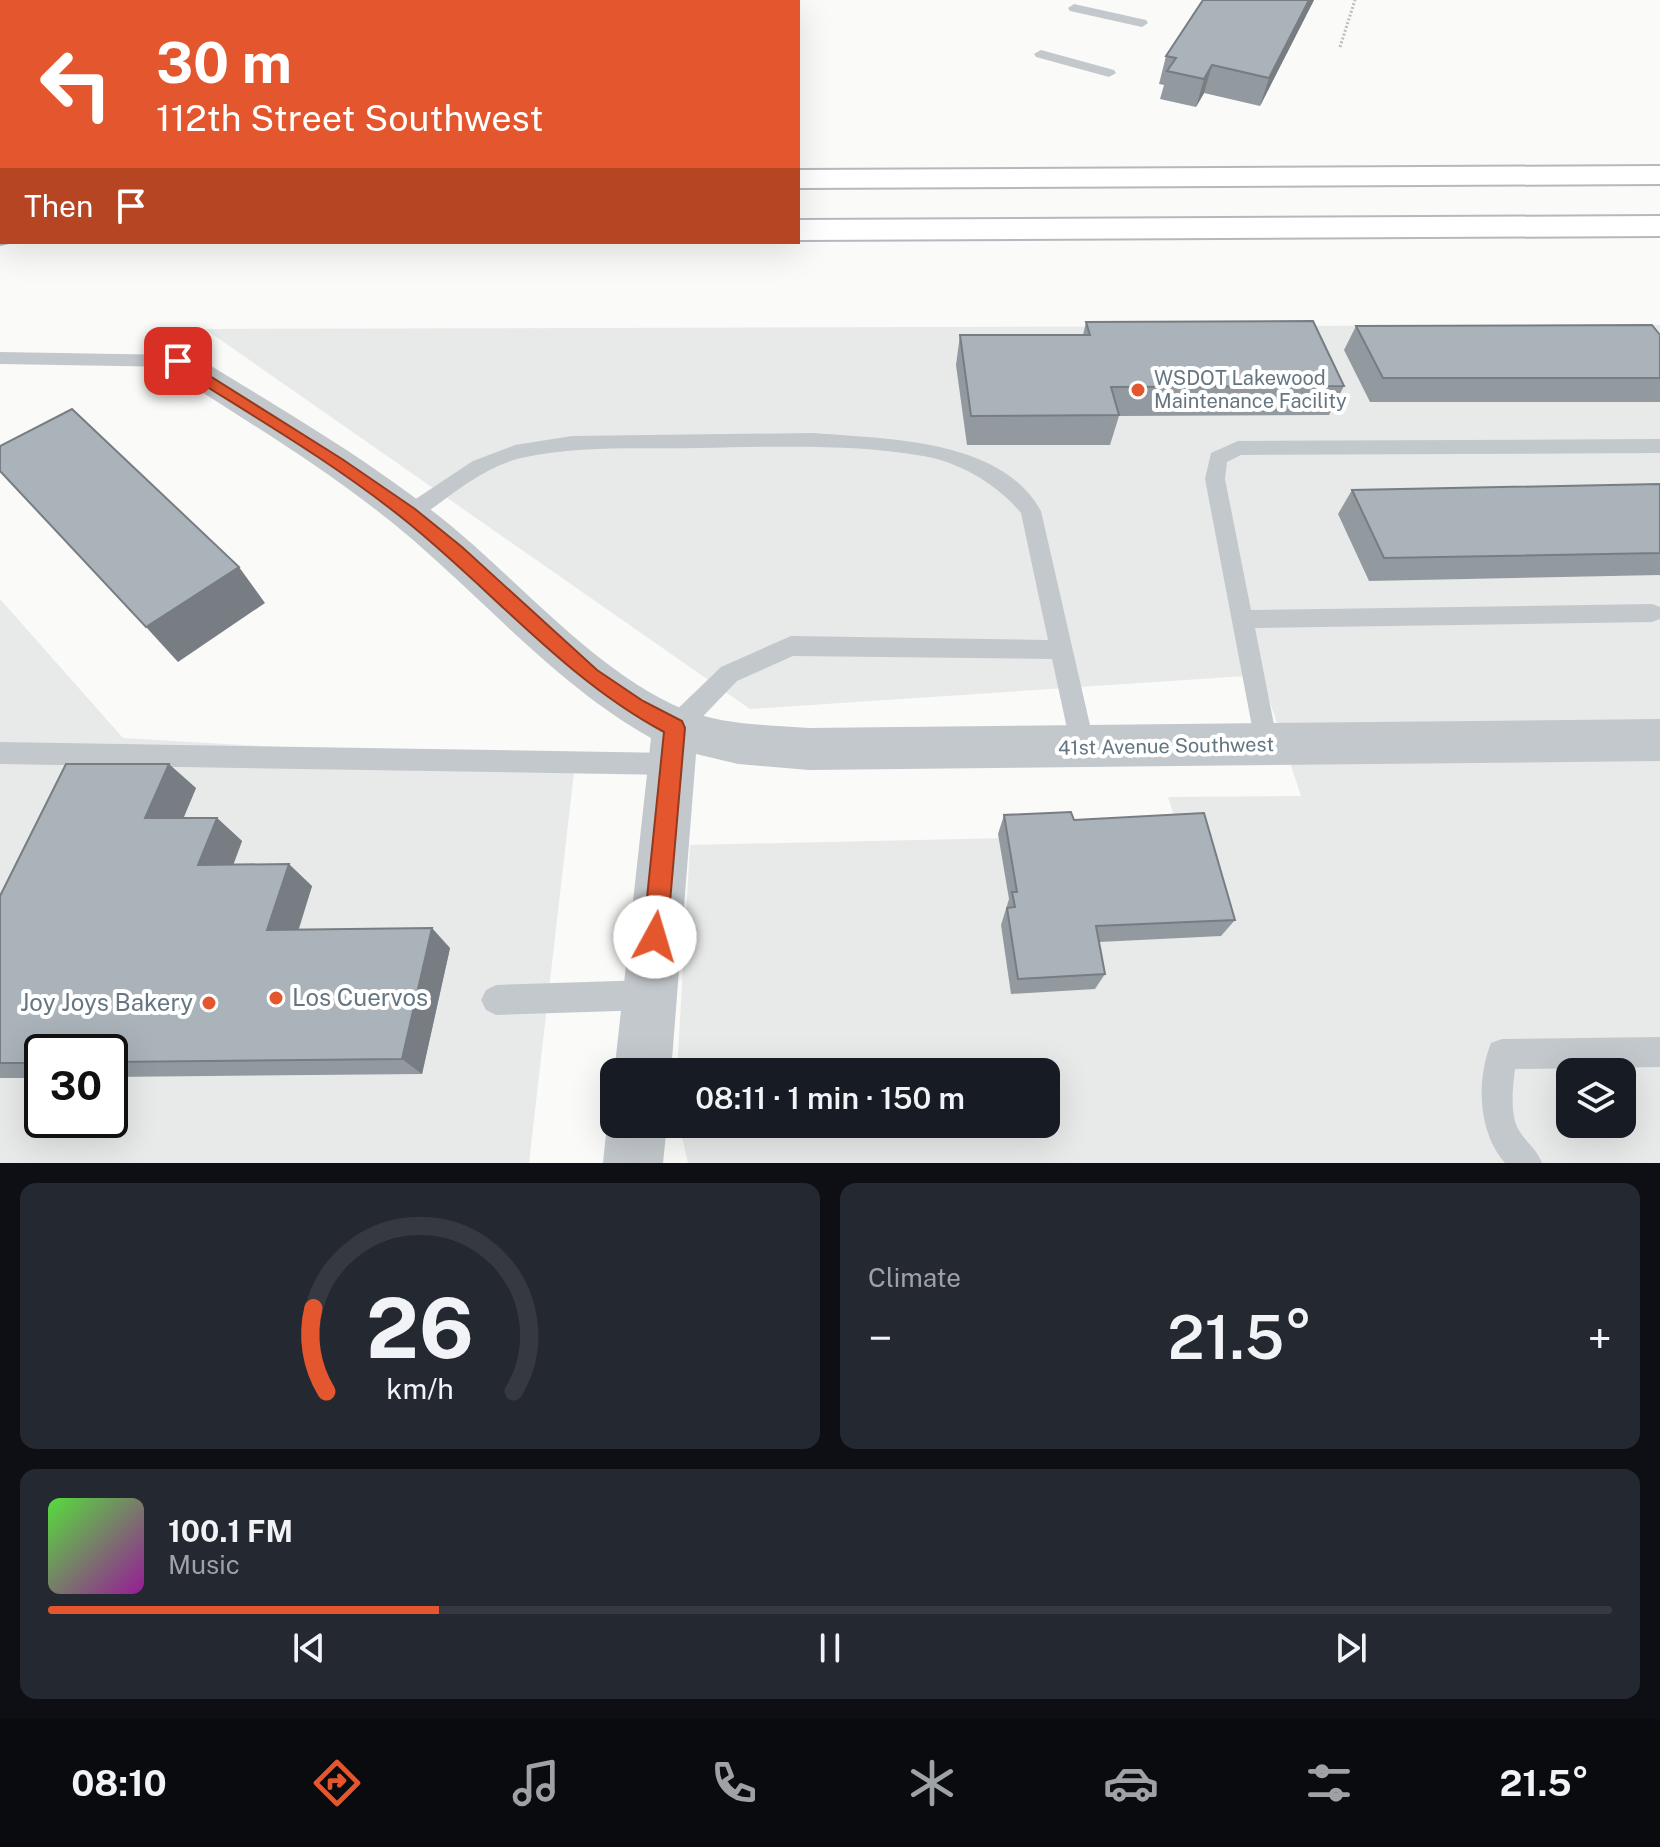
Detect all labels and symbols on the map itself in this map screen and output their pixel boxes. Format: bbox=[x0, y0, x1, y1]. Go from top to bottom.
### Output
pin bbox=[144, 327, 212, 395]
place label: WSDOT Lakewood Maintenance Facility bbox=[1154, 366, 1347, 413]
marker: WSDOT Lakewood Maintenance Facility bbox=[1129, 381, 1147, 399]
street label: 41st Avenue Southwest bbox=[1058, 732, 1274, 760]
position arrow bbox=[613, 895, 697, 979]
place label: Los Cuervos bbox=[292, 983, 428, 1011]
place label: Joy Joys Bakery bbox=[20, 988, 193, 1016]
marker: Los Cuervos bbox=[267, 989, 285, 1007]
marker: Joy Joys Bakery bbox=[200, 994, 218, 1012]
speed limit sign: 30 bbox=[24, 1034, 128, 1138]

